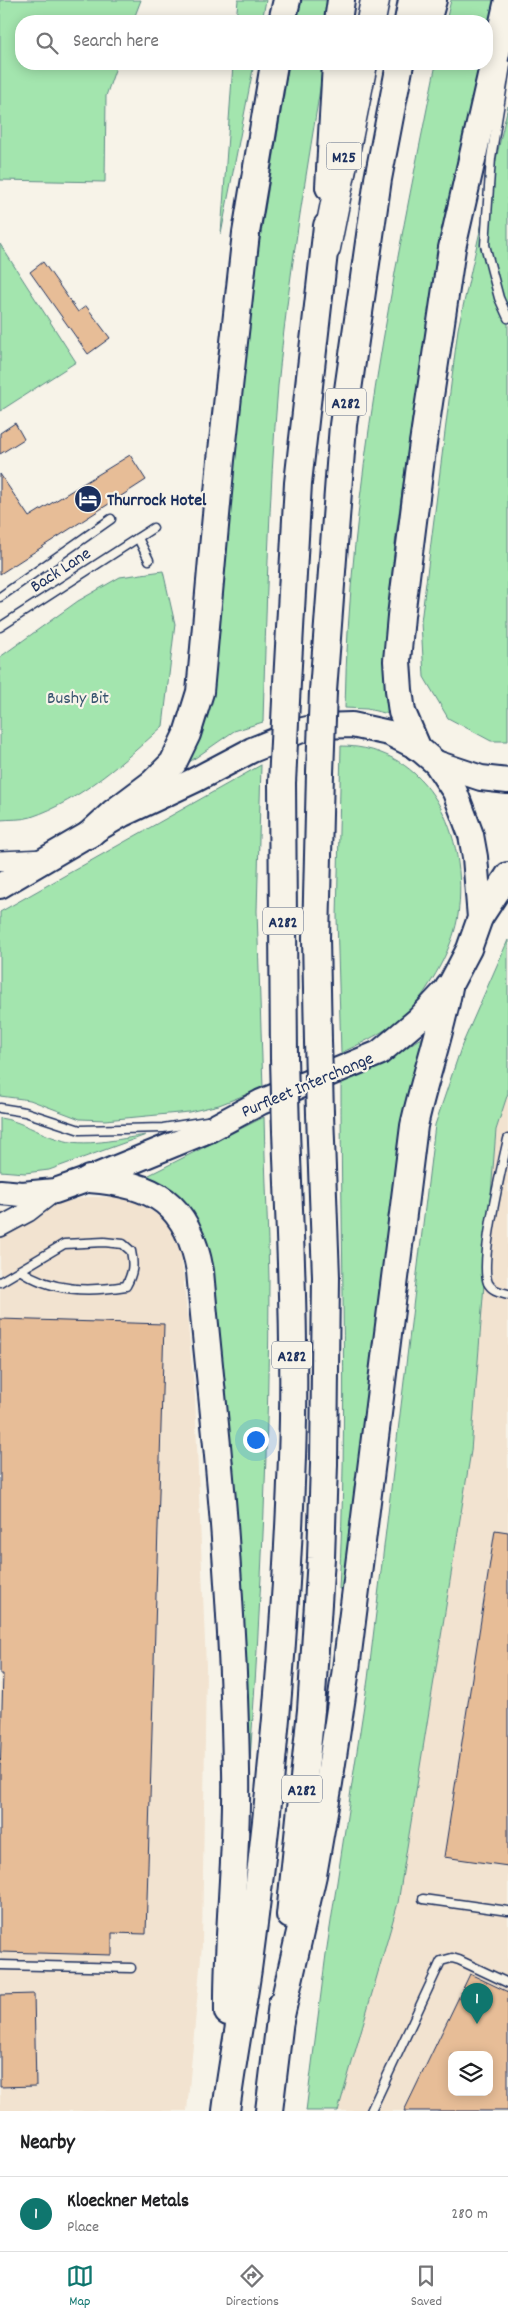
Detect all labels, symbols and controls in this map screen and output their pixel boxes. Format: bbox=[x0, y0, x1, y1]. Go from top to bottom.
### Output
search box bbox=[15, 15, 493, 70]
icon: search bbox=[33, 29, 61, 57]
text: Search here bbox=[73, 29, 159, 56]
road number: M25 bbox=[326, 142, 362, 170]
road number: A282 bbox=[326, 388, 366, 416]
hotel icon: Thurrock Hotel bbox=[73, 484, 103, 514]
place label: Thurrock Hotel bbox=[107, 489, 207, 514]
street label: Back Lane bbox=[26, 542, 97, 600]
park label: Bushy Bit bbox=[47, 687, 109, 712]
road number: A282 bbox=[263, 908, 303, 934]
street label: Purfleet Interchange bbox=[238, 1047, 378, 1125]
road number: A282 bbox=[272, 1342, 312, 1368]
your location bbox=[243, 1427, 269, 1453]
road number: A282 bbox=[282, 1776, 322, 1802]
pin: 1 bbox=[461, 1983, 493, 2024]
map controls bbox=[448, 2051, 493, 2096]
button: layers bbox=[448, 2051, 493, 2096]
text: Nearby bbox=[20, 2129, 75, 2159]
text: Kloeckner Metals bbox=[67, 2189, 189, 2216]
text: 1 bbox=[34, 2203, 38, 2226]
text: 280 m bbox=[451, 2203, 488, 2226]
text: Place bbox=[67, 2216, 99, 2239]
tab: Map bbox=[66, 2262, 94, 2312]
tab: Directions bbox=[226, 2262, 279, 2312]
tab: Saved bbox=[411, 2262, 442, 2312]

